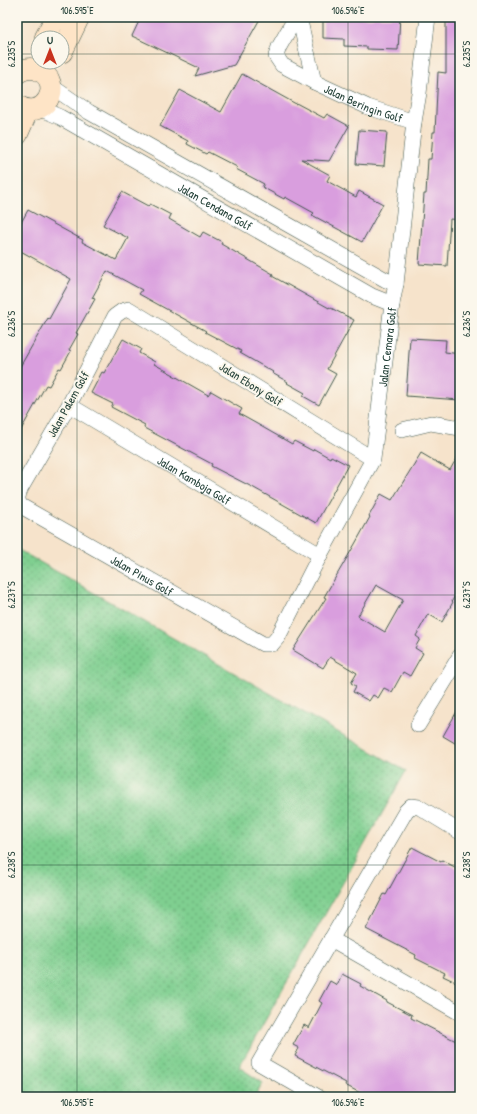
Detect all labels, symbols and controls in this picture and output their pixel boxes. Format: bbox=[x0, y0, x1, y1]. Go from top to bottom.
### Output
text: 106.595°E bbox=[60, 4, 94, 17]
text: 106.596°E bbox=[332, 4, 365, 17]
north arrow bbox=[30, 30, 70, 70]
text: U bbox=[47, 33, 53, 47]
text: 6.235°S bbox=[5, 40, 18, 67]
text: 6.235°S bbox=[460, 40, 473, 67]
street label: Jalan Beringin Golf bbox=[322, 79, 406, 126]
street label: Jalan Cendana Golf bbox=[175, 178, 256, 234]
street label: Jalan Cemara Golf bbox=[373, 306, 400, 388]
text: 6.236°S bbox=[5, 311, 18, 337]
text: 6.236°S bbox=[460, 311, 473, 337]
street label: Jalan Ebony Golf bbox=[216, 358, 286, 411]
street label: Jalan Palem Golf bbox=[43, 367, 93, 440]
street label: Jalan Kamboja Golf bbox=[154, 451, 235, 509]
street label: Jalan Pinus Golf bbox=[108, 550, 177, 600]
text: 6.237°S bbox=[5, 581, 18, 609]
text: 6.237°S bbox=[460, 581, 473, 609]
text: 6.238°S bbox=[5, 851, 18, 878]
text: 6.238°S bbox=[460, 851, 473, 878]
text: 106.595°E bbox=[60, 1096, 94, 1109]
text: 106.596°E bbox=[332, 1096, 365, 1109]

